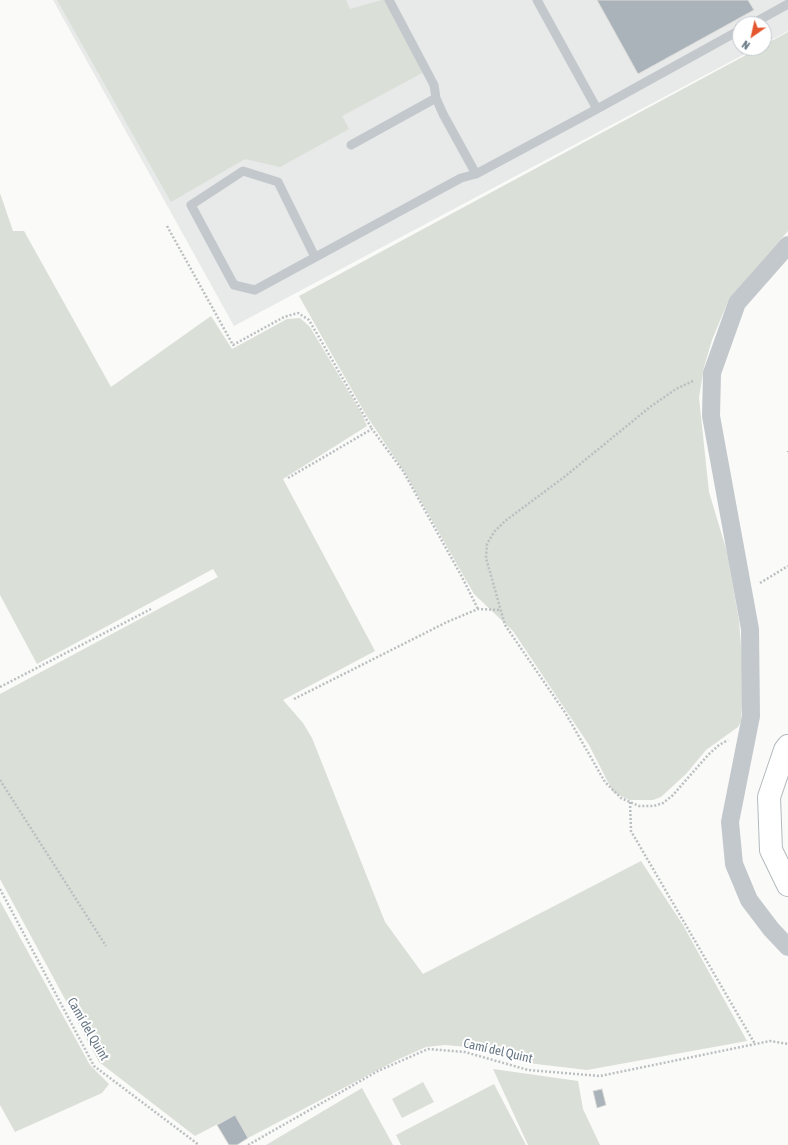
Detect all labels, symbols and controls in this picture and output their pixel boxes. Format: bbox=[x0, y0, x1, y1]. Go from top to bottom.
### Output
north arrow bbox=[732, 16, 772, 56]
text: N bbox=[740, 38, 752, 52]
street label: Camí del Quint bbox=[64, 995, 112, 1063]
street label: Camí del Quint bbox=[462, 1036, 534, 1066]

